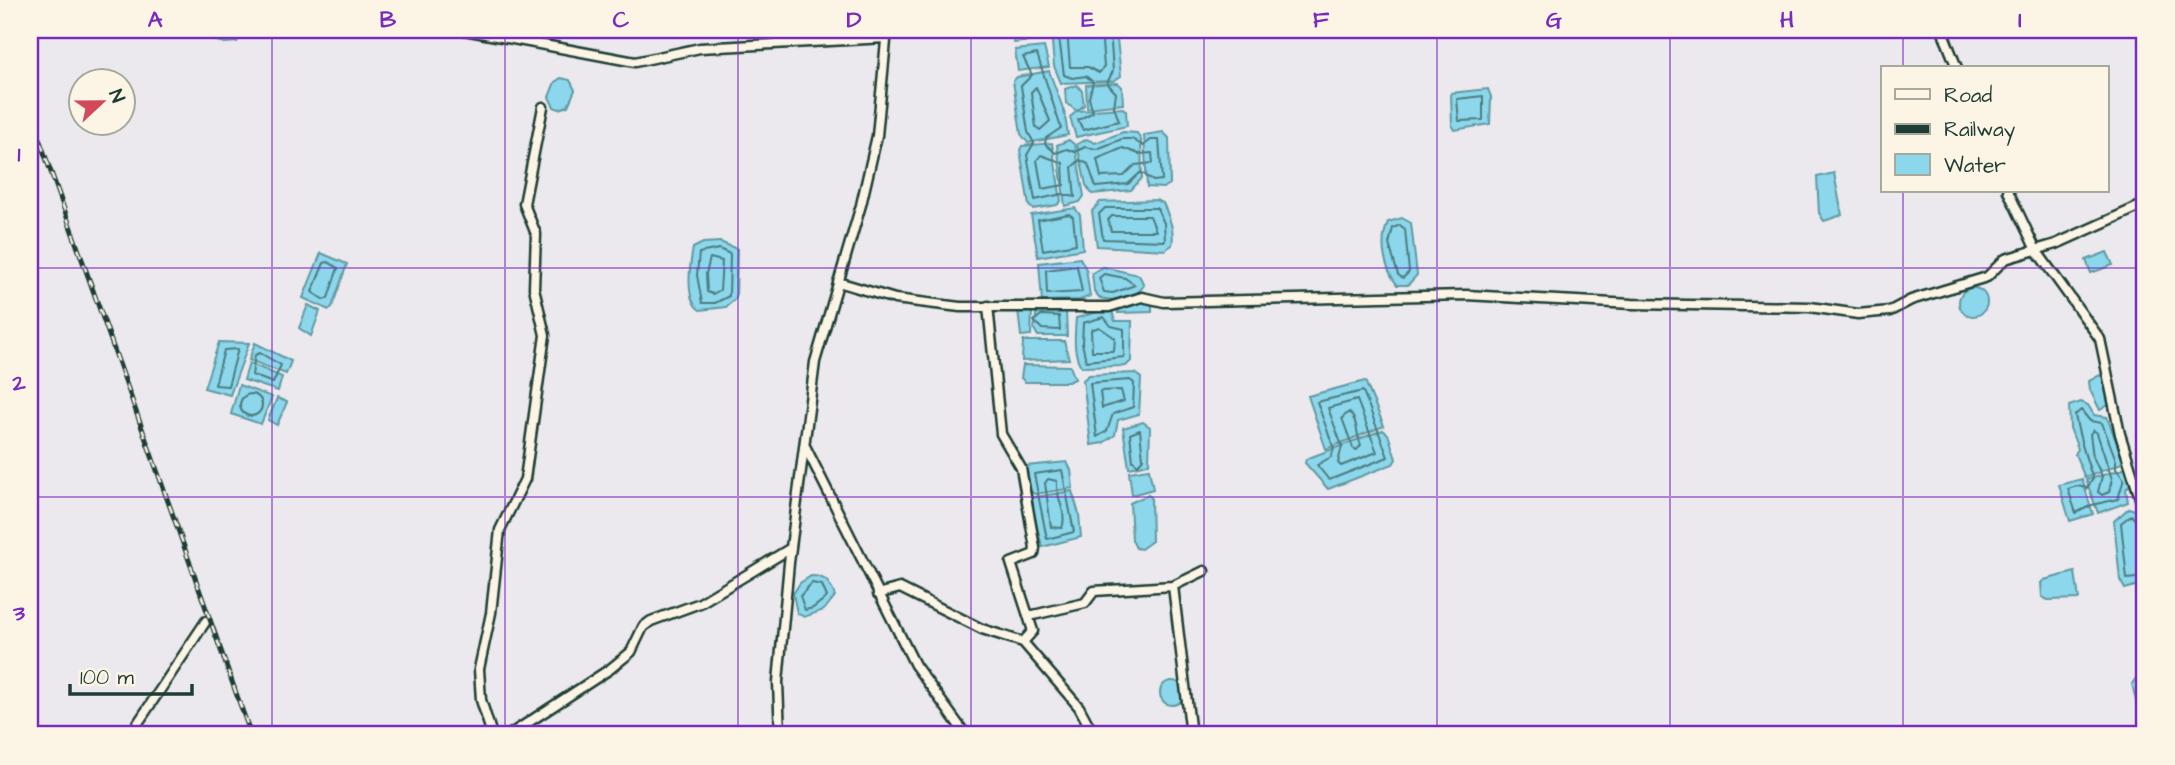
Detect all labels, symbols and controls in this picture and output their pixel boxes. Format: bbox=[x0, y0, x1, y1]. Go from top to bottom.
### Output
text: A bbox=[148, 4, 163, 36]
text: B bbox=[380, 4, 397, 36]
text: C bbox=[613, 4, 630, 36]
text: D bbox=[847, 4, 862, 36]
text: E bbox=[1081, 4, 1095, 36]
text: F bbox=[1313, 4, 1330, 36]
text: G bbox=[1546, 4, 1562, 36]
text: H bbox=[1780, 4, 1794, 36]
text: I bbox=[2018, 4, 2022, 36]
north arrow bbox=[66, 66, 136, 136]
legend bbox=[1881, 66, 2108, 192]
text: Road bbox=[1944, 81, 1992, 110]
text: N bbox=[102, 86, 131, 107]
text: Railway bbox=[1944, 115, 2016, 146]
text: 1 bbox=[18, 138, 21, 170]
text: Water bbox=[1944, 151, 2006, 180]
text: 2 bbox=[11, 367, 26, 399]
text: 3 bbox=[12, 597, 25, 629]
scale bar bbox=[70, 653, 192, 697]
text: 100 m bbox=[80, 663, 135, 692]

